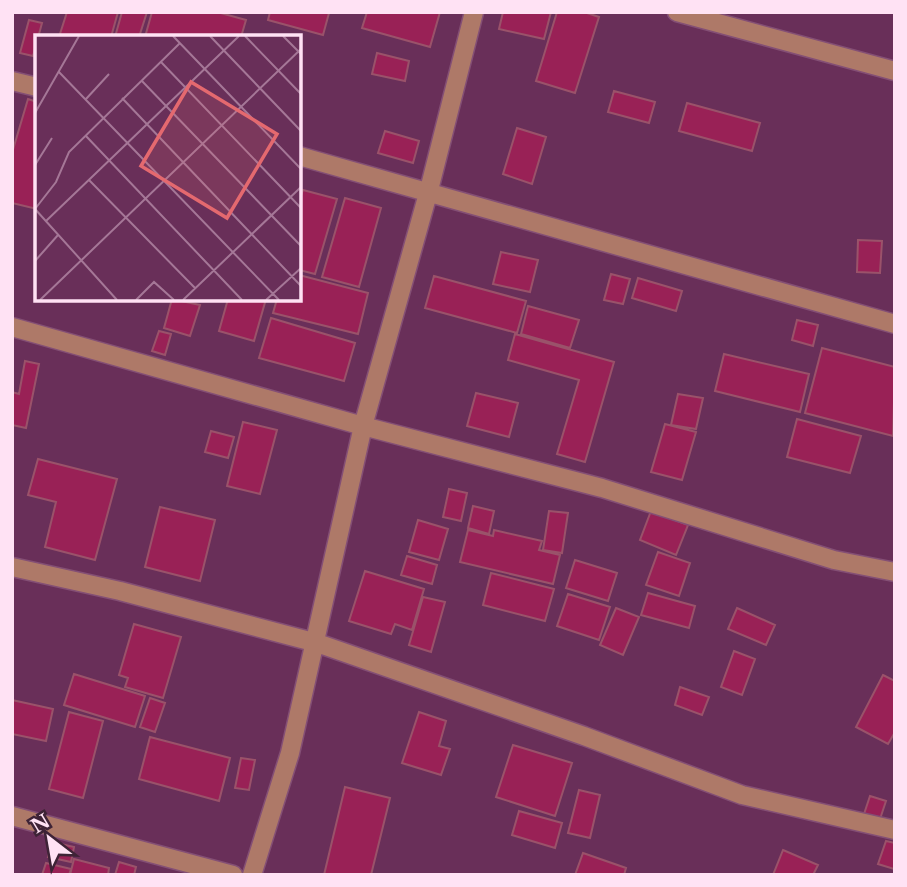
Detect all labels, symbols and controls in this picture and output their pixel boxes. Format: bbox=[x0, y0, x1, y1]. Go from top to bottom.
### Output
inset map bbox=[35, 35, 301, 301]
north arrow bbox=[14, 803, 84, 873]
text: N bbox=[27, 809, 54, 838]

